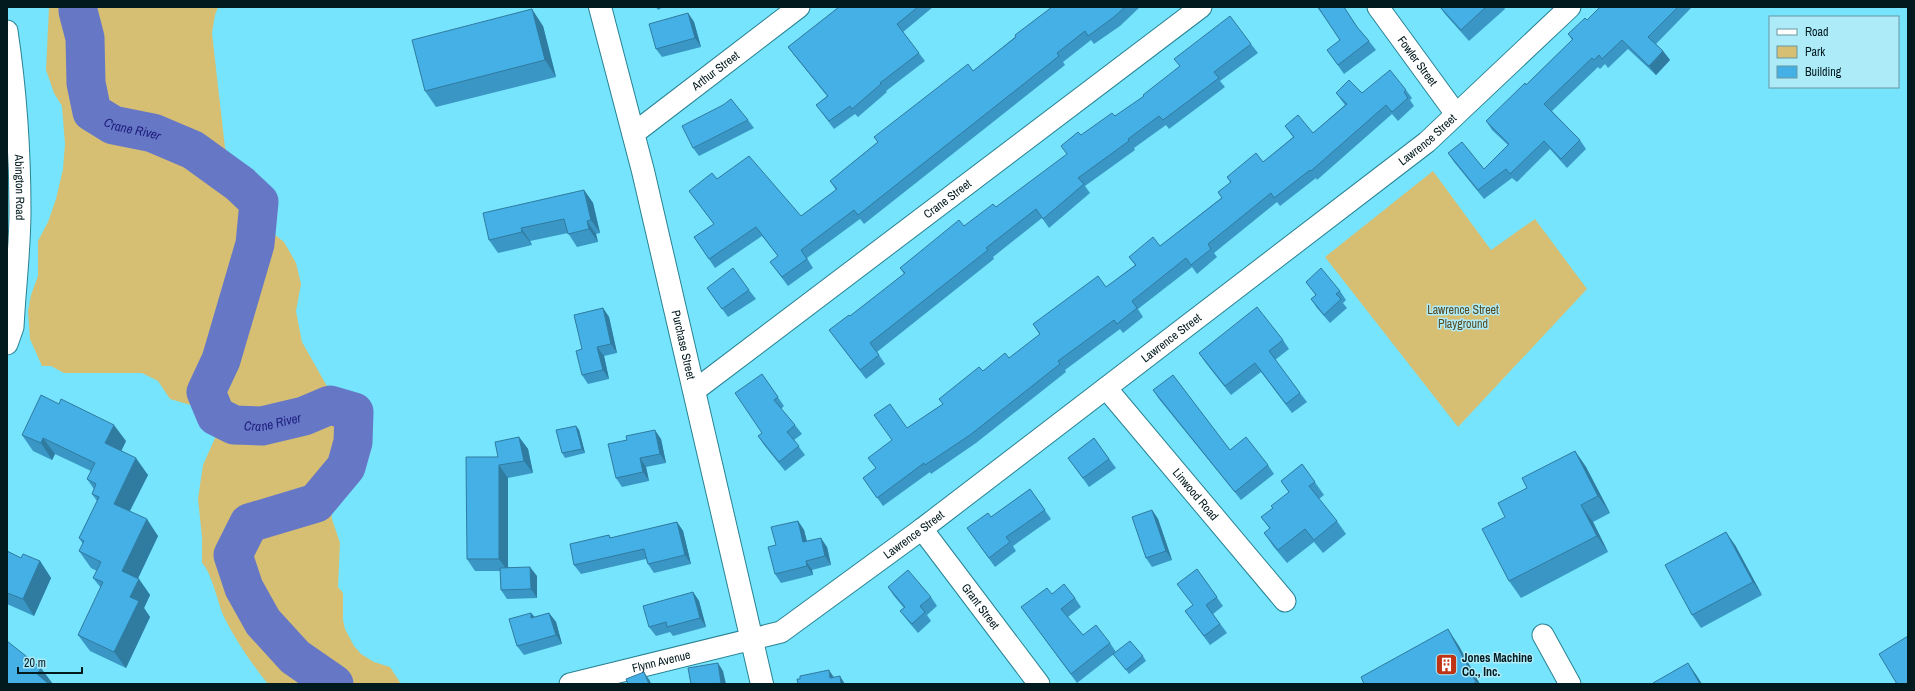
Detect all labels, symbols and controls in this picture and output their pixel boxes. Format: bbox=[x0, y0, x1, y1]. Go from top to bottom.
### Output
legend bbox=[1769, 16, 1899, 88]
text: Road bbox=[1805, 24, 1829, 40]
street label: Fowler Street bbox=[1394, 33, 1441, 90]
text: Park bbox=[1805, 44, 1825, 60]
street label: Arthur Street bbox=[688, 47, 743, 95]
text: Building bbox=[1805, 64, 1842, 80]
street label: Lawrence Street bbox=[1395, 110, 1460, 169]
water label: Crane River bbox=[101, 113, 164, 144]
street label: Abington Road bbox=[11, 153, 28, 220]
street label: Crane Street bbox=[920, 176, 975, 222]
park label: Lawrence Street Playground bbox=[1427, 302, 1499, 332]
street label: Purchase Street bbox=[668, 309, 699, 381]
street label: Lawrence Street bbox=[1138, 310, 1205, 366]
water label: Crane River bbox=[244, 409, 303, 435]
street label: Linwood Road bbox=[1169, 465, 1222, 524]
street label: Lawrence Street bbox=[880, 507, 948, 562]
street label: Grant Street bbox=[958, 580, 1003, 633]
street label: Flynn Avenue bbox=[630, 647, 692, 676]
scale bar bbox=[18, 649, 82, 675]
place label: Jones Machine Co., Inc. bbox=[1462, 650, 1533, 680]
building icon: Jones Machine Co., Inc. bbox=[1434, 652, 1460, 678]
text: 20 m bbox=[24, 655, 46, 671]

